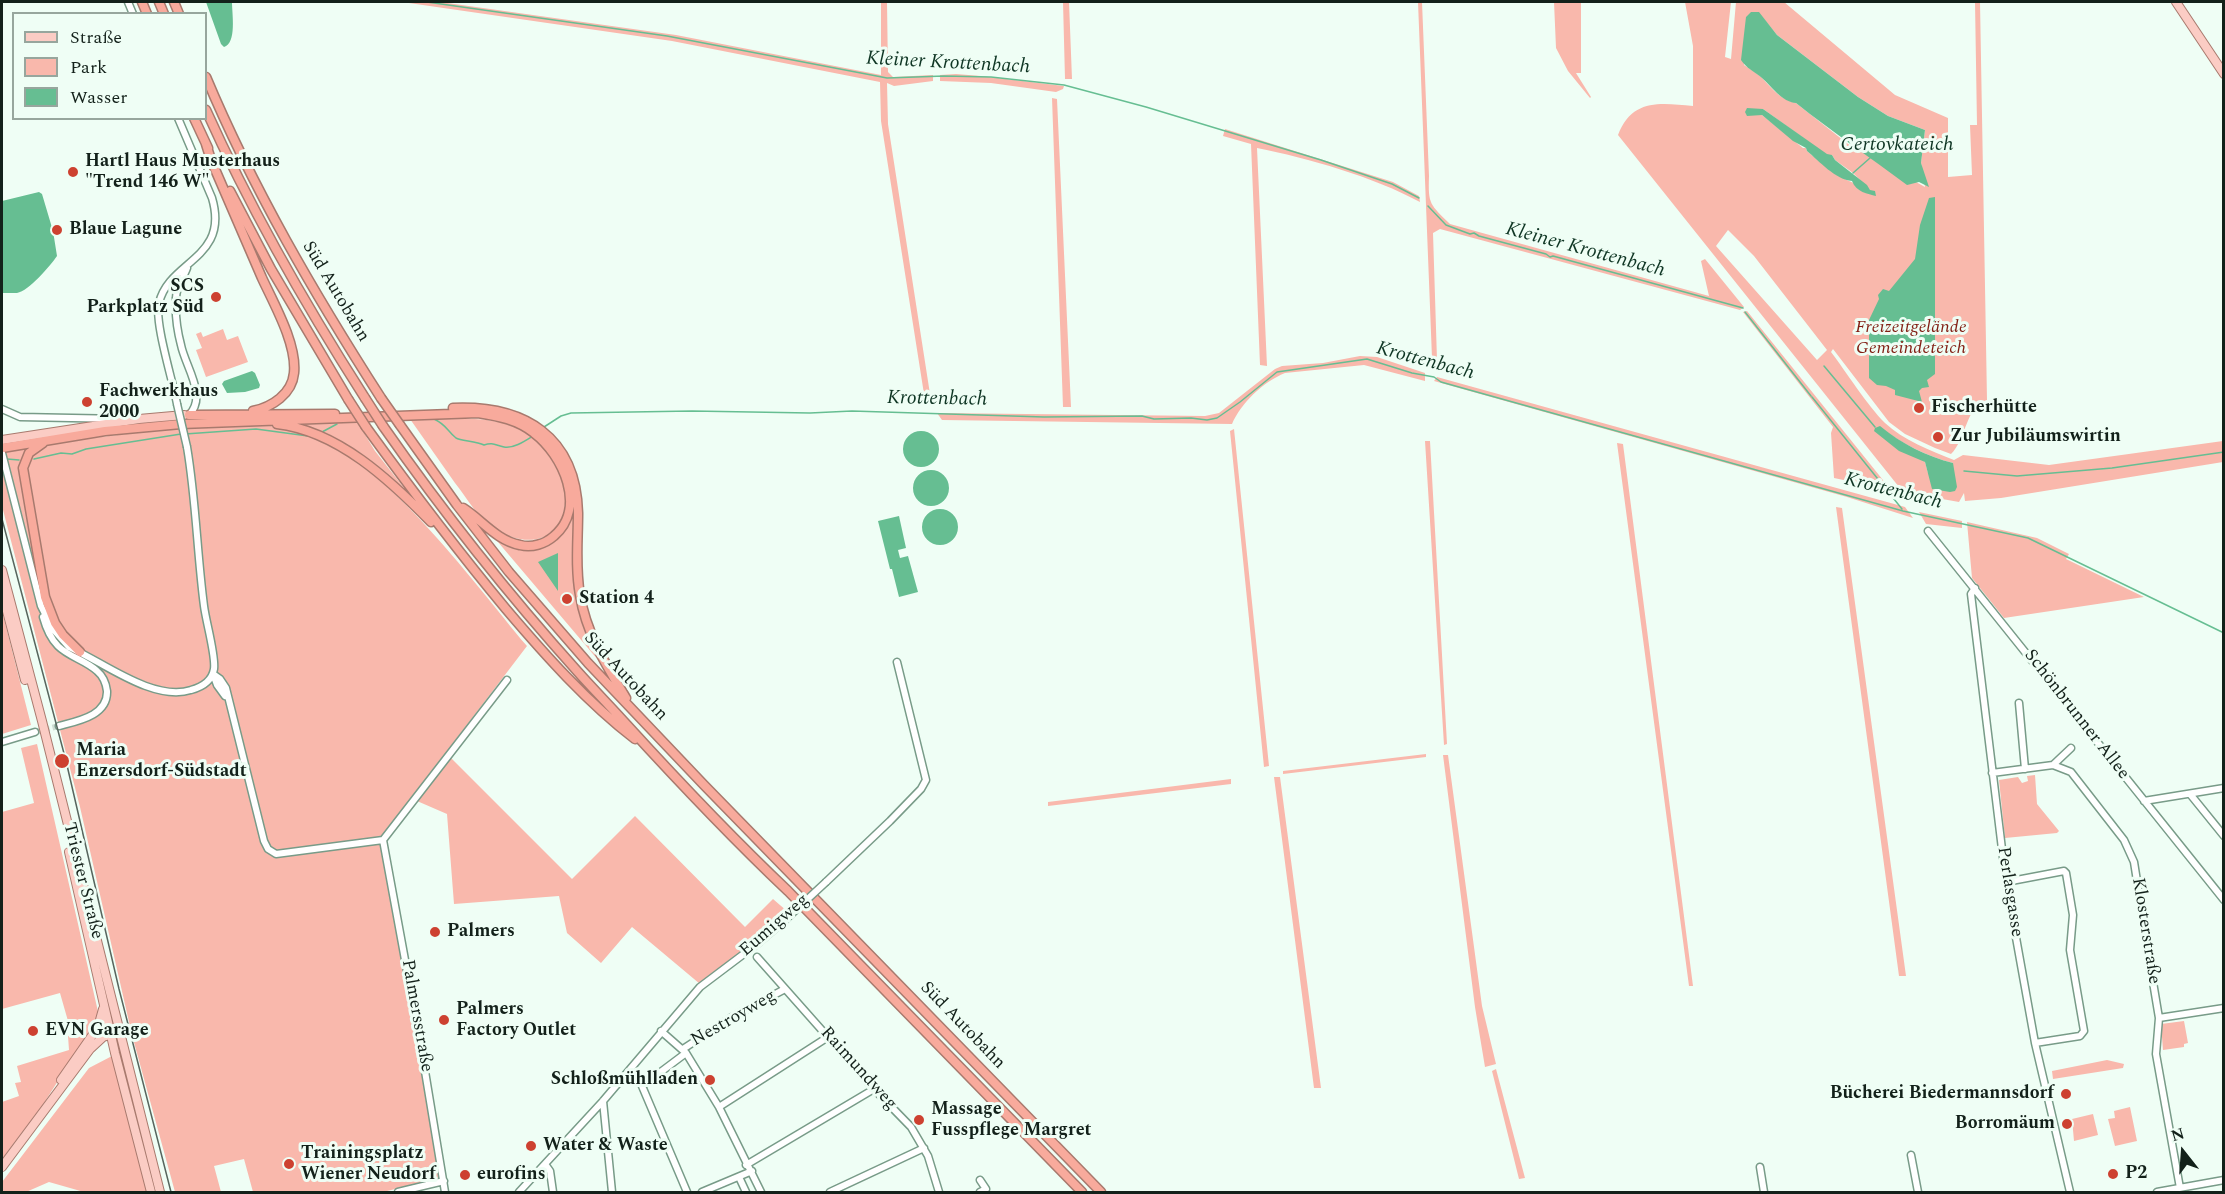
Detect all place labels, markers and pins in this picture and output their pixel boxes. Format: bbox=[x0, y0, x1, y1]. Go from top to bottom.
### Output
place label: Hartl Haus Musterhaus "Trend 146 W" bbox=[85, 151, 280, 194]
marker: Hartl Haus Musterhaus "Trend 146 W" bbox=[66, 165, 80, 179]
place label: Blaue Lagune bbox=[69, 219, 182, 241]
marker: Blaue Lagune bbox=[50, 223, 64, 237]
place label: SCS Parkplatz Süd bbox=[87, 276, 204, 318]
marker: SCS Parkplatz Süd bbox=[209, 290, 223, 304]
place label: Fachwerkhaus 2000 bbox=[99, 381, 218, 424]
marker: Fachwerkhaus 2000 bbox=[80, 395, 94, 409]
place label: Fischerhütte bbox=[1931, 397, 2037, 419]
marker: Fischerhütte bbox=[1912, 401, 1926, 415]
place label: Zur Jubiläumswirtin bbox=[1950, 426, 2121, 448]
marker: Zur Jubiläumswirtin bbox=[1931, 430, 1945, 444]
place label: Station 4 bbox=[579, 588, 654, 610]
marker: Station 4 bbox=[560, 592, 574, 606]
place label: Maria Enzersdorf-Südstadt bbox=[76, 740, 247, 783]
marker: Maria Enzersdorf-Südstadt bbox=[53, 752, 71, 770]
place label: Palmers bbox=[447, 921, 515, 943]
marker: Palmers bbox=[428, 925, 442, 939]
place label: Palmers Factory Outlet bbox=[456, 999, 576, 1042]
marker: Palmers Factory Outlet bbox=[437, 1013, 451, 1027]
place label: EVN Garage bbox=[45, 1020, 149, 1042]
marker: EVN Garage bbox=[26, 1024, 40, 1038]
place label: Schloßmühlladen bbox=[551, 1069, 698, 1091]
marker: Schloßmühlladen bbox=[703, 1073, 717, 1087]
place label: Bücherei Biedermannsdorf bbox=[1830, 1083, 2054, 1105]
marker: Bücherei Biedermannsdorf bbox=[2059, 1087, 2073, 1101]
place label: Massage Fusspflege Margret bbox=[931, 1099, 1092, 1142]
marker: Massage Fusspflege Margret bbox=[912, 1113, 926, 1127]
place label: Borromäum bbox=[1955, 1113, 2055, 1135]
marker: Borromäum bbox=[2060, 1117, 2074, 1131]
place label: Water & Waste bbox=[543, 1135, 668, 1157]
marker: Water & Waste bbox=[524, 1139, 538, 1153]
place label: Trainingsplatz Wiener Neudorf bbox=[301, 1143, 436, 1186]
marker: Trainingsplatz Wiener Neudorf bbox=[282, 1157, 296, 1171]
place label: P2 bbox=[2125, 1163, 2147, 1185]
place label: eurofins bbox=[477, 1164, 546, 1186]
marker: P2 bbox=[2106, 1167, 2120, 1181]
marker: eurofins bbox=[458, 1168, 472, 1182]

